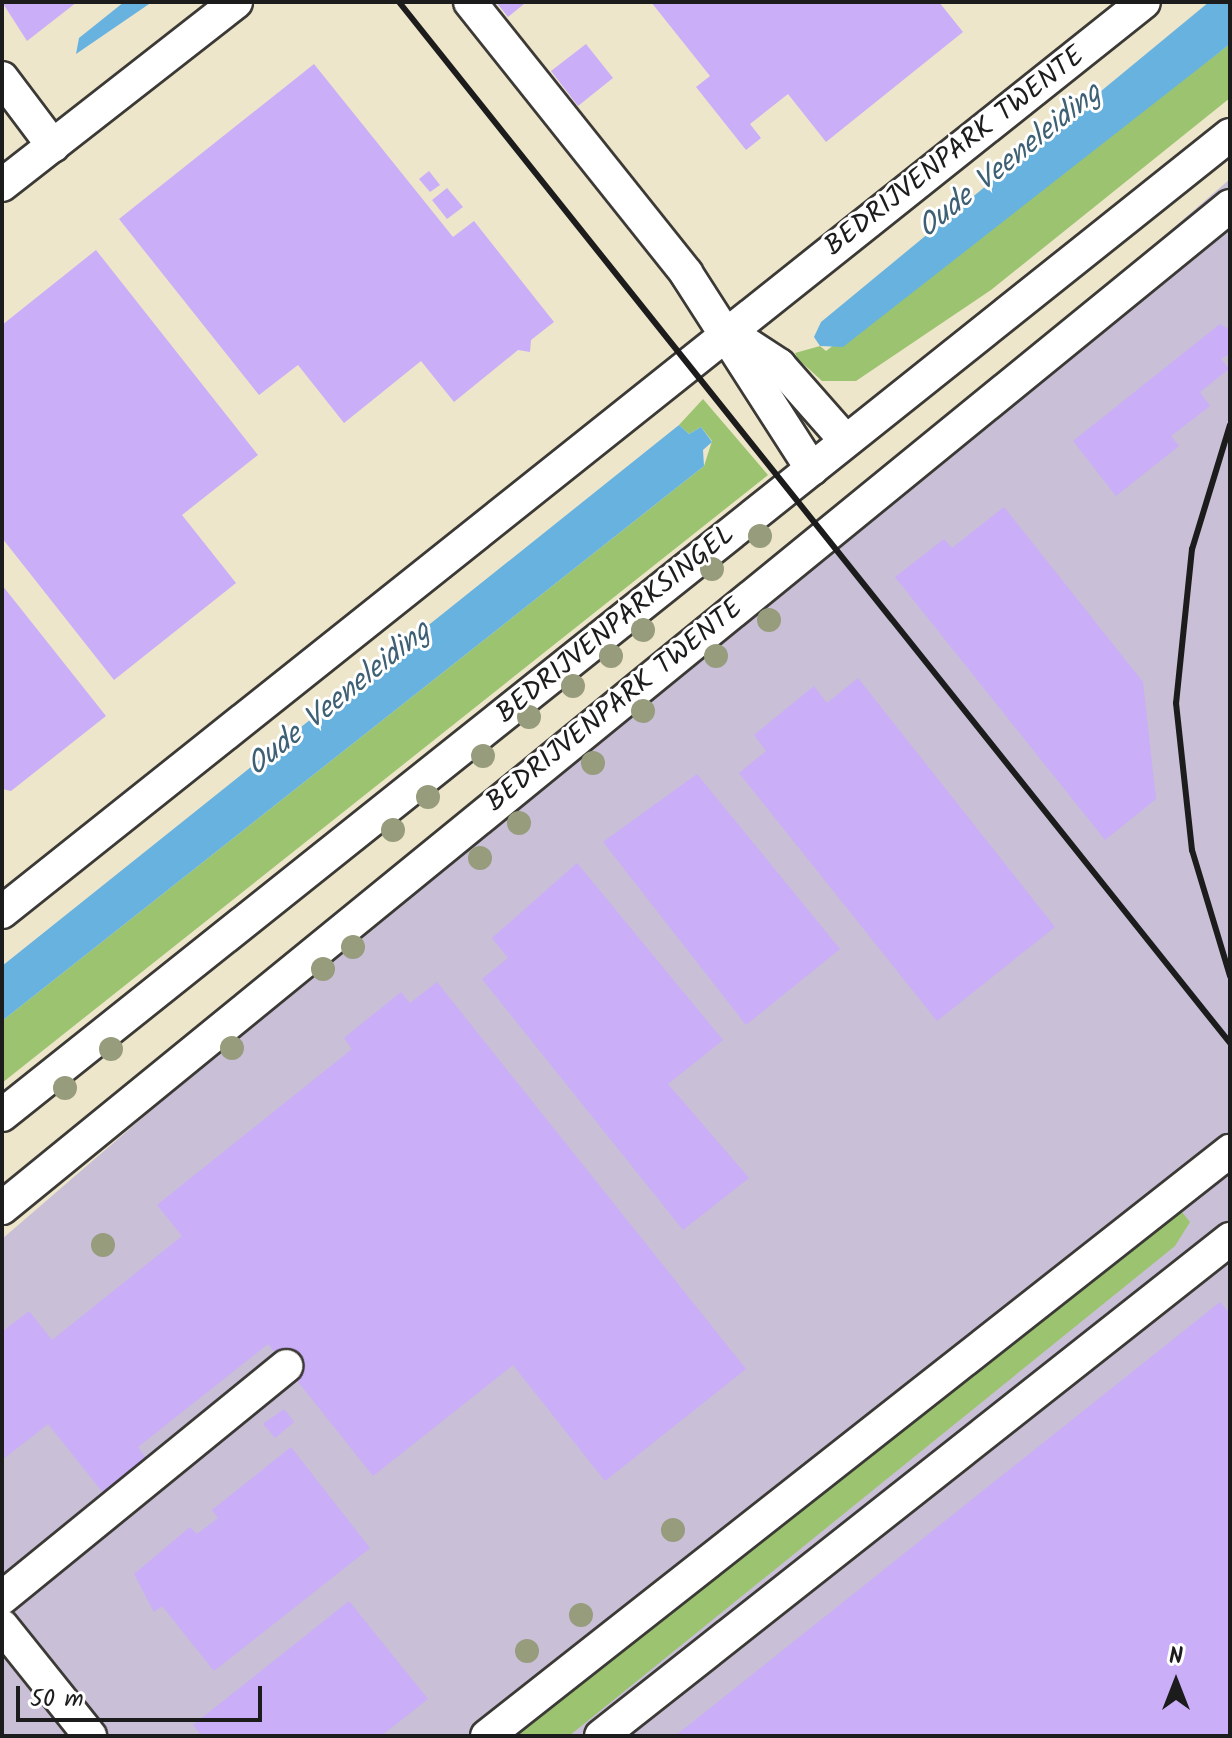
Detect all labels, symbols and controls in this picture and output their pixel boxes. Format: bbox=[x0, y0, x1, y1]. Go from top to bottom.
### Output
street label: BEDRIJVENPARK TWENTE bbox=[818, 40, 1092, 264]
water label: Oude Veeneleiding bbox=[911, 76, 1109, 246]
street label: BEDRIJVENPARKSINGEL bbox=[490, 518, 742, 732]
street label: BEDRIJVENPARK TWENTE bbox=[480, 592, 750, 820]
water label: Oude Veeneleiding bbox=[240, 614, 438, 784]
text: N bbox=[1169, 1640, 1183, 1675]
north arrow bbox=[1136, 1642, 1216, 1722]
scale bar bbox=[20, 1670, 266, 1720]
text: 50 m bbox=[30, 1680, 84, 1719]

